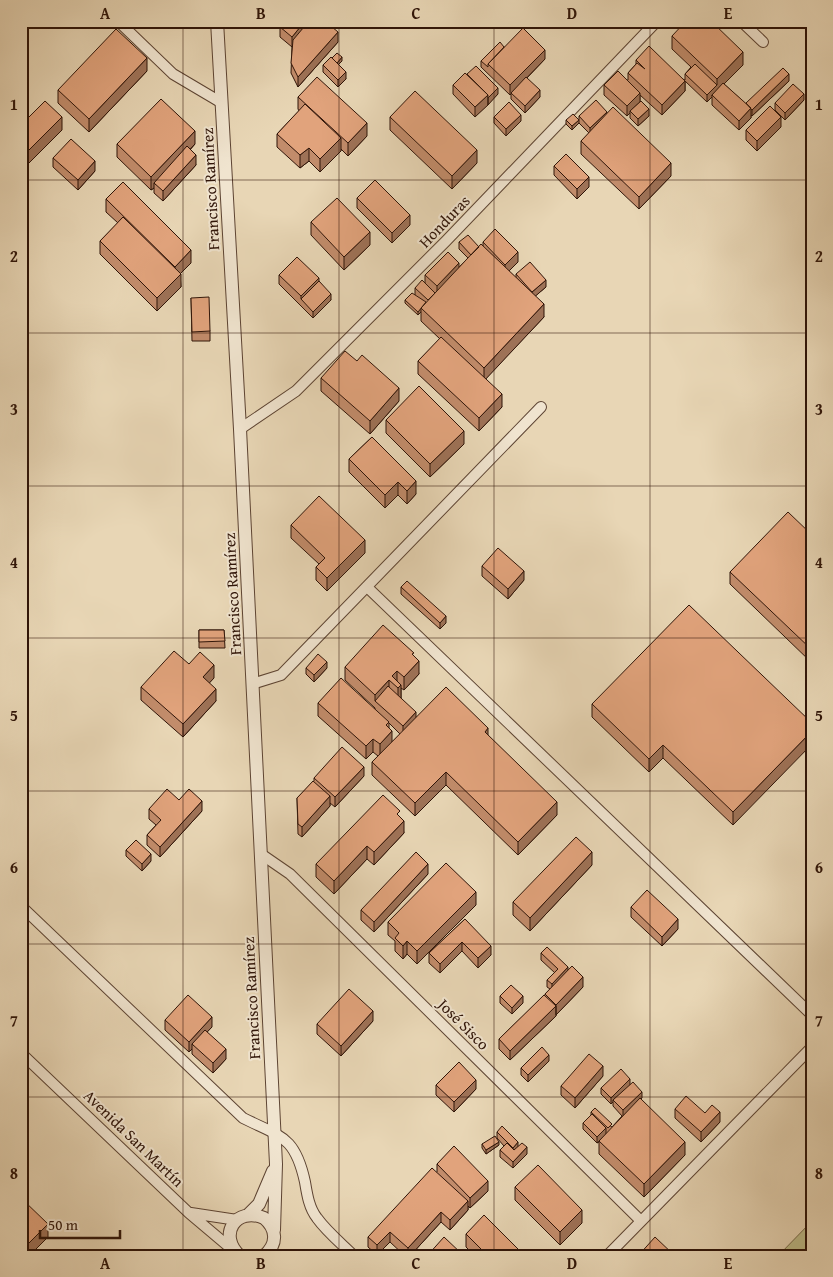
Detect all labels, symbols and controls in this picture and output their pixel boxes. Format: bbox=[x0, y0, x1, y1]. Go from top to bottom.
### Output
text: A bbox=[100, 1, 111, 25]
text: B bbox=[256, 1, 266, 25]
text: C bbox=[411, 1, 421, 25]
text: D bbox=[567, 1, 577, 25]
text: E bbox=[724, 1, 733, 25]
text: 1 bbox=[10, 92, 18, 116]
text: 1 bbox=[815, 92, 823, 116]
street label: Francisco Ramírez bbox=[195, 127, 225, 251]
street label: Honduras bbox=[413, 189, 475, 253]
text: 2 bbox=[10, 244, 18, 268]
text: 2 bbox=[815, 244, 823, 268]
text: 3 bbox=[10, 397, 18, 421]
text: 3 bbox=[815, 397, 823, 421]
street label: Francisco Ramírez bbox=[217, 532, 247, 656]
text: 4 bbox=[10, 550, 18, 574]
text: 4 bbox=[815, 550, 823, 574]
text: 5 bbox=[10, 703, 18, 727]
text: 5 bbox=[815, 703, 823, 727]
text: 6 bbox=[10, 855, 18, 879]
text: 6 bbox=[815, 855, 823, 879]
street label: Francisco Ramírez bbox=[236, 936, 266, 1060]
street label: José Sisco bbox=[431, 991, 495, 1055]
text: 7 bbox=[10, 1008, 18, 1032]
text: 7 bbox=[815, 1008, 823, 1032]
street label: Avenida San Martín bbox=[78, 1084, 190, 1192]
text: 8 bbox=[10, 1161, 18, 1185]
text: 8 bbox=[815, 1161, 823, 1185]
scale bar bbox=[40, 1207, 120, 1239]
text: 50 m bbox=[48, 1214, 79, 1235]
text: A bbox=[100, 1251, 111, 1275]
text: B bbox=[256, 1251, 266, 1275]
text: C bbox=[411, 1251, 421, 1275]
text: D bbox=[567, 1251, 577, 1275]
text: E bbox=[724, 1251, 733, 1275]

